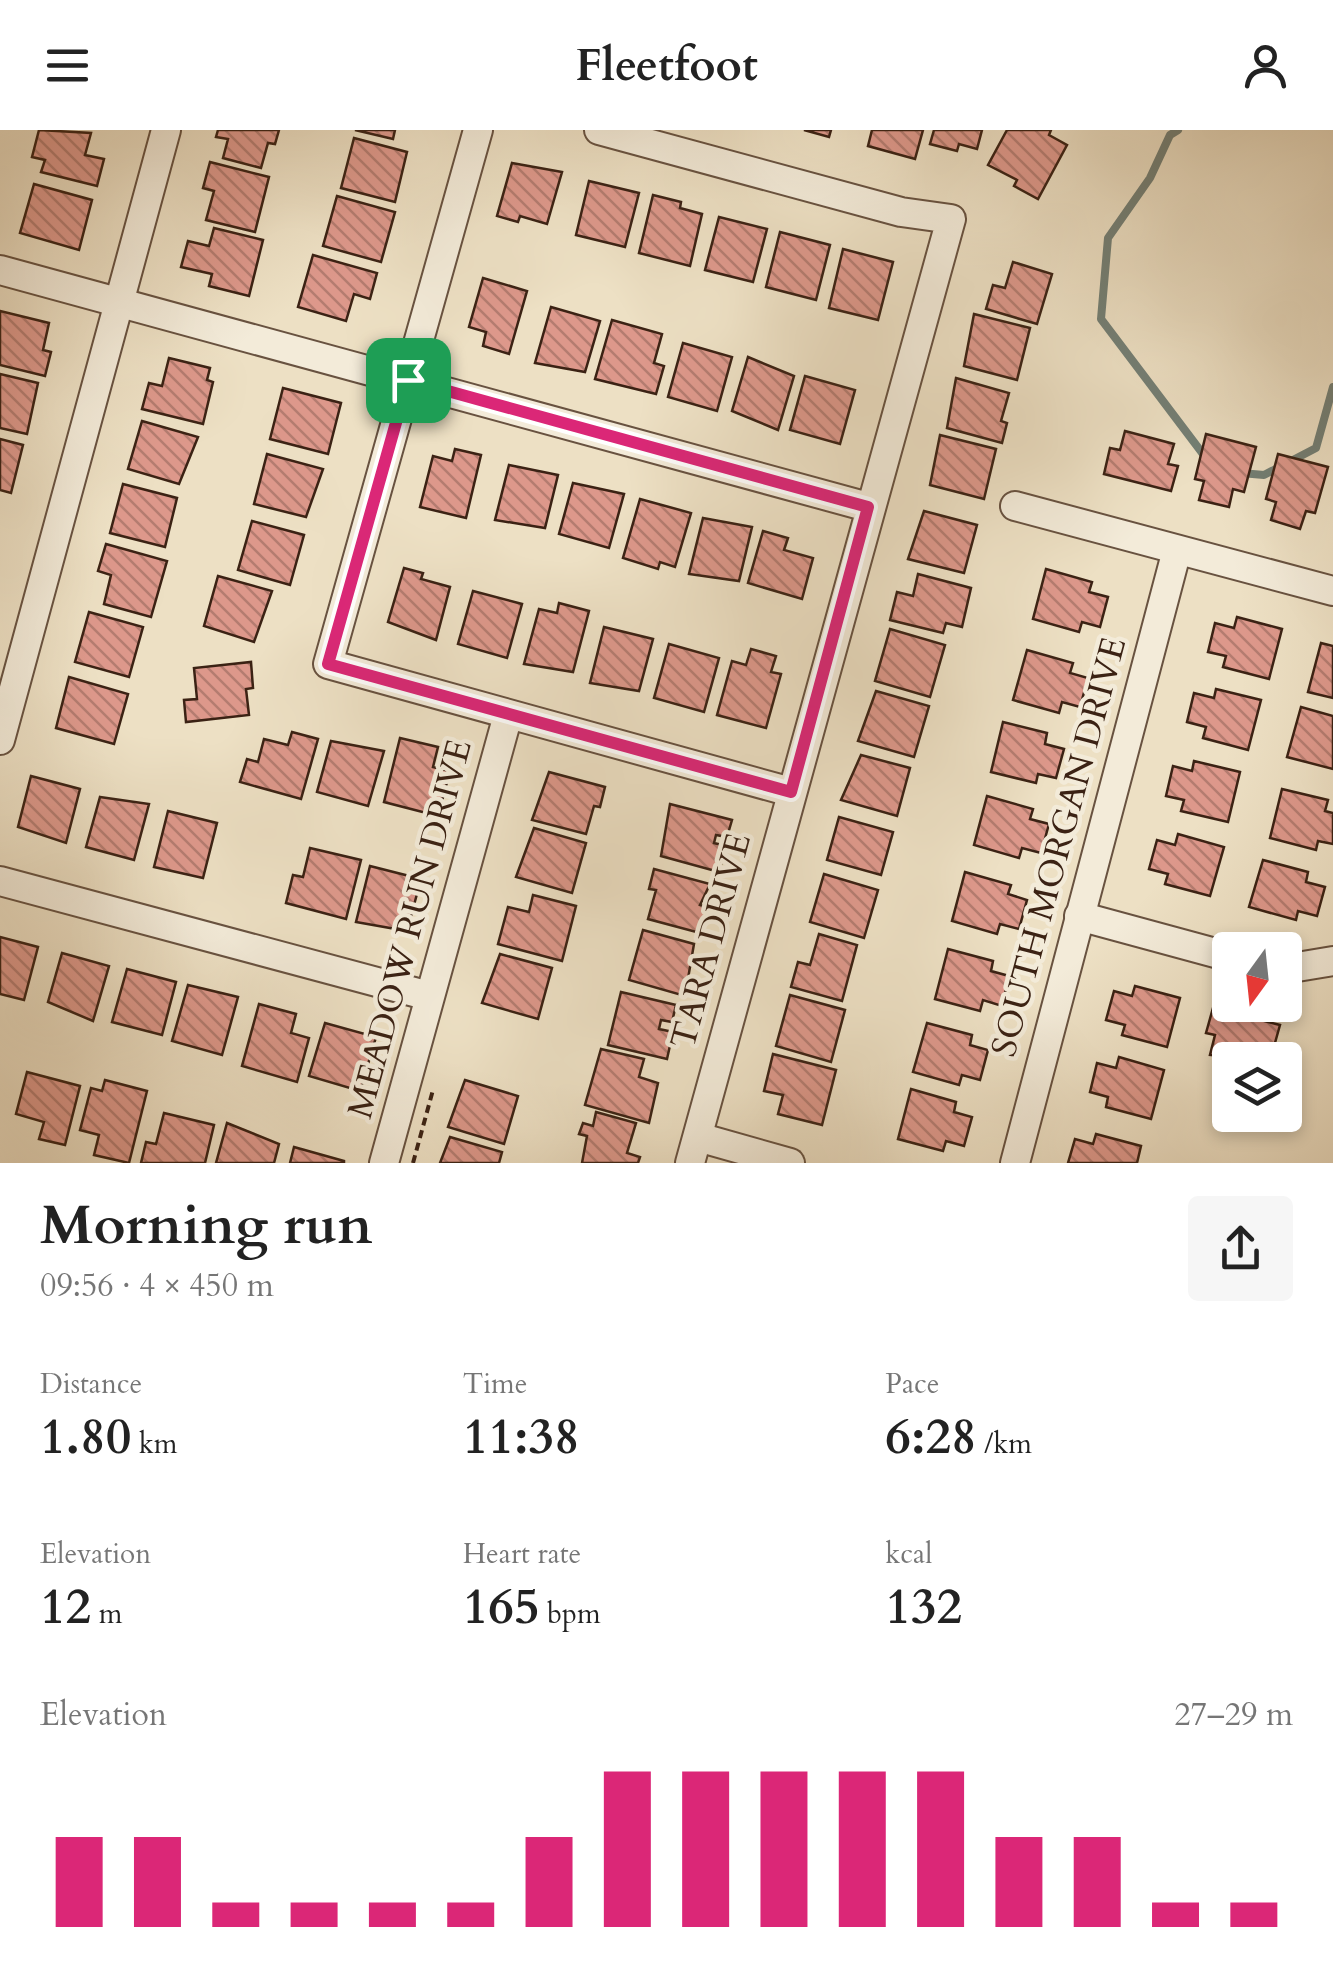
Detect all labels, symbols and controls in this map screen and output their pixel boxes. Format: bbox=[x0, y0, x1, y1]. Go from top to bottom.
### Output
text: Fleetfoot bbox=[575, 35, 758, 96]
icon: menu bbox=[40, 38, 95, 93]
icon: person bbox=[1238, 38, 1293, 93]
pin bbox=[366, 338, 451, 423]
icon: arrive bbox=[381, 353, 436, 408]
street label: SOUTH MORGAN DRIVE bbox=[980, 632, 1138, 1062]
street label: MEADOW RUN DRIVE bbox=[336, 734, 484, 1124]
street label: TARA DRIVE bbox=[659, 828, 763, 1054]
north arrow bbox=[1212, 932, 1302, 1022]
map controls bbox=[1212, 932, 1302, 1132]
button: layers bbox=[1212, 1042, 1302, 1132]
text: Morning run bbox=[40, 1189, 373, 1263]
button: share bbox=[1188, 1196, 1293, 1301]
text: 09:56 · 4 × 450 m bbox=[40, 1264, 274, 1308]
text: Distance bbox=[40, 1365, 142, 1403]
text: Time bbox=[463, 1365, 527, 1403]
text: Pace bbox=[885, 1365, 939, 1403]
text: 1.80 bbox=[40, 1403, 131, 1471]
text: 11:38 bbox=[463, 1403, 580, 1471]
text: 6:28 bbox=[885, 1403, 977, 1471]
text: km bbox=[131, 1425, 178, 1463]
text: /km bbox=[977, 1425, 1032, 1463]
text: Elevation bbox=[40, 1535, 151, 1573]
text: Heart rate bbox=[463, 1535, 581, 1573]
text: kcal bbox=[885, 1535, 932, 1573]
text: 12 bbox=[40, 1573, 91, 1641]
text: 165 bbox=[463, 1573, 540, 1641]
text: 132 bbox=[885, 1573, 962, 1641]
text: m bbox=[91, 1595, 122, 1633]
text: bpm bbox=[540, 1595, 601, 1633]
text: Elevation bbox=[40, 1693, 167, 1737]
text: 27–29 m bbox=[1174, 1693, 1293, 1737]

